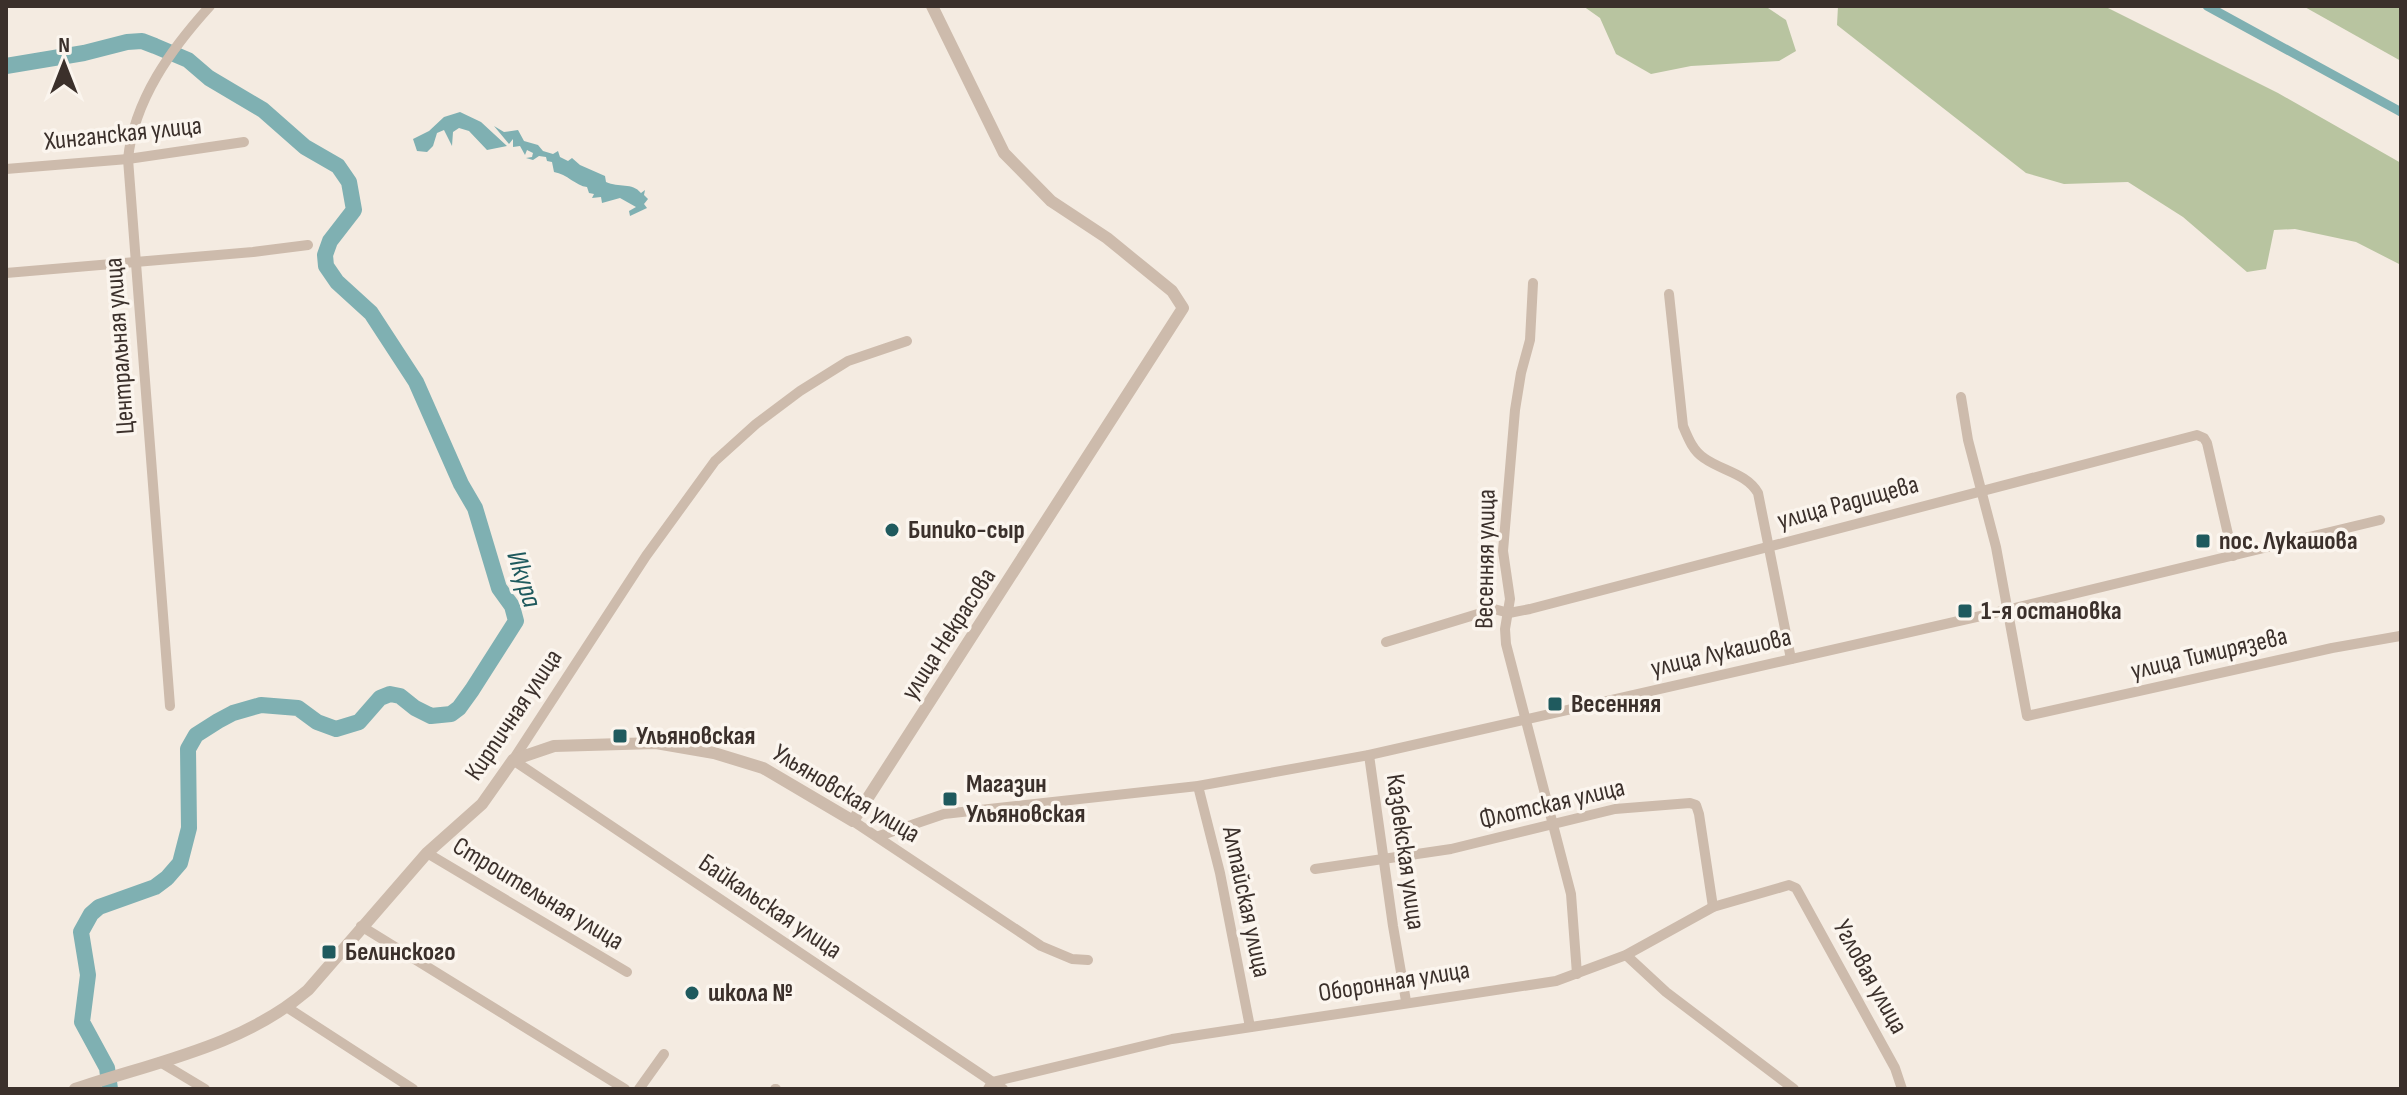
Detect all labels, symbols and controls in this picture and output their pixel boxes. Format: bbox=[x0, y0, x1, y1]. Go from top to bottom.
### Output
north arrow bbox=[24, 24, 104, 104]
text: N bbox=[58, 32, 70, 59]
street label: Хинганская улица bbox=[42, 110, 203, 158]
street label: Центральная улица bbox=[98, 257, 142, 435]
street label: улица Радищева bbox=[1774, 469, 1922, 537]
street label: Весенняя улица bbox=[1469, 489, 1503, 629]
place label: Бипико-сыр bbox=[908, 515, 1025, 546]
marker: Бипико-сыр bbox=[883, 521, 901, 539]
place label: пос. Лукашова bbox=[2219, 526, 2358, 557]
marker: пос. Лукашова bbox=[2194, 532, 2212, 550]
water label: Икура bbox=[499, 547, 549, 612]
street label: улица Некрасова bbox=[895, 562, 1003, 706]
place label: 1-я остановка bbox=[1981, 596, 2122, 627]
marker: 1-я остановка bbox=[1956, 602, 1974, 620]
street label: улица Тимирязева bbox=[2128, 621, 2290, 687]
street label: улица Лукашова bbox=[1648, 622, 1794, 684]
street label: Кирпичная улица bbox=[459, 643, 569, 787]
place label: Весенняя bbox=[1571, 689, 1661, 720]
marker: Весенняя bbox=[1546, 695, 1564, 713]
place label: Ульяновская bbox=[636, 721, 755, 752]
marker: Ульяновская bbox=[611, 727, 629, 745]
street label: Ульяновская улица bbox=[767, 738, 925, 850]
place label: Магазин Ульяновская bbox=[966, 769, 1085, 830]
street label: Казбекская улица bbox=[1379, 772, 1431, 932]
street label: Флотская улица bbox=[1476, 772, 1628, 836]
marker: Магазин Ульяновская bbox=[941, 790, 959, 808]
street label: Алтайская улица bbox=[1215, 823, 1277, 980]
street label: Строительная улица bbox=[447, 831, 629, 957]
street label: Байкальская улица bbox=[693, 848, 847, 966]
street label: Угловая улица bbox=[1826, 915, 1914, 1039]
place label: Белинского bbox=[345, 937, 456, 968]
marker: Белинского bbox=[320, 943, 338, 961]
street label: Оборонная улица bbox=[1316, 955, 1472, 1009]
place label: школа № bbox=[708, 978, 793, 1009]
marker: школа № bbox=[683, 984, 701, 1002]

